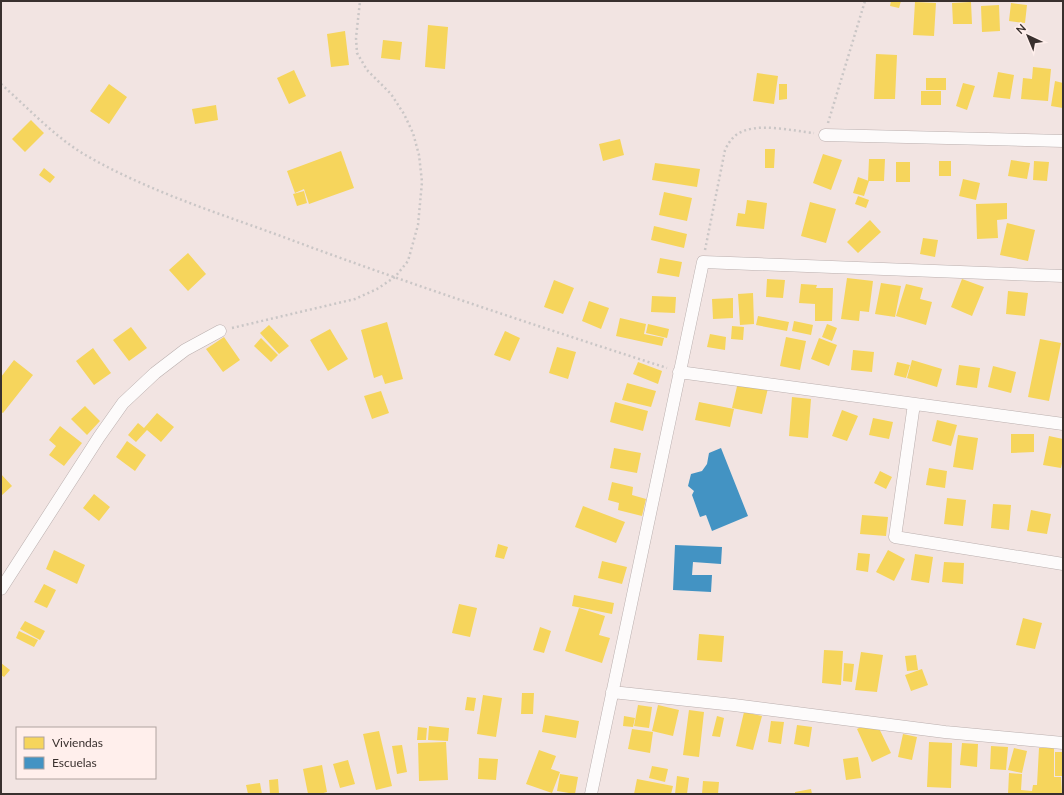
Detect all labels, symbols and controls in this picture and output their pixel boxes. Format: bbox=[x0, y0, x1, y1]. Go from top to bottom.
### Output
north arrow bbox=[1008, 16, 1048, 56]
text: N bbox=[1013, 21, 1028, 36]
legend bbox=[16, 727, 156, 779]
text: Viviendas bbox=[52, 735, 103, 750]
text: Escuelas bbox=[52, 755, 97, 770]

